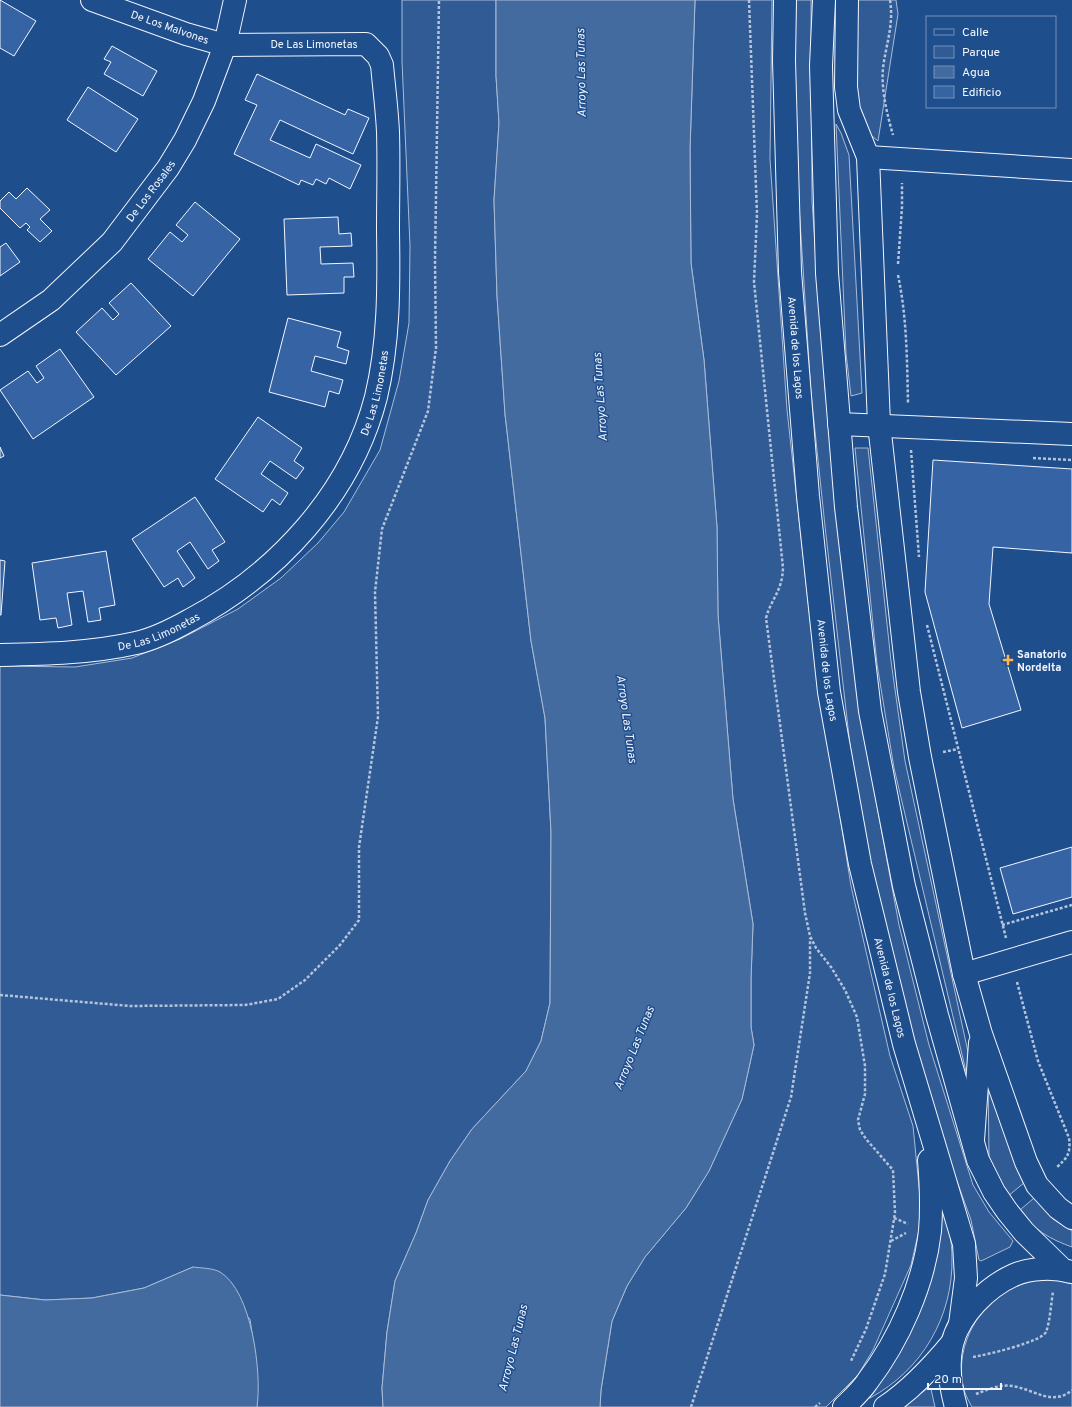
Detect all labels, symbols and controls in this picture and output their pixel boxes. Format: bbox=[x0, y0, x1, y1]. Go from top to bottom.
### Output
street label: De Los Malvones bbox=[129, 8, 211, 48]
legend bbox=[926, 16, 1056, 108]
text: Calle bbox=[962, 25, 989, 41]
water label: Arroyo Las Tunas bbox=[573, 28, 591, 118]
street label: De Las Limonetas bbox=[270, 38, 358, 52]
text: Parque bbox=[962, 45, 1000, 61]
text: Agua bbox=[962, 65, 990, 81]
text: Edificio bbox=[962, 85, 1002, 101]
street label: De Los Rosales bbox=[124, 158, 179, 225]
street label: Avenida de los Lagos bbox=[784, 296, 806, 400]
street label: De Las Limonetas bbox=[358, 350, 392, 438]
water label: Arroyo Las Tunas bbox=[590, 351, 612, 442]
street label: De Las Limonetas bbox=[117, 610, 203, 654]
street label: Avenida de los Lagos bbox=[813, 618, 840, 722]
place label: Sanatorio Nordelta bbox=[1017, 648, 1067, 675]
marker: Sanatorio Nordelta bbox=[1002, 654, 1014, 666]
water label: Arroyo Las Tunas bbox=[612, 674, 640, 765]
street label: Avenida de los Lagos bbox=[870, 936, 908, 1040]
water label: Arroyo Las Tunas bbox=[611, 1004, 659, 1093]
water label: Arroyo Las Tunas bbox=[495, 1303, 533, 1393]
scale bar bbox=[928, 1365, 1001, 1391]
text: 20 m bbox=[934, 1372, 962, 1388]

